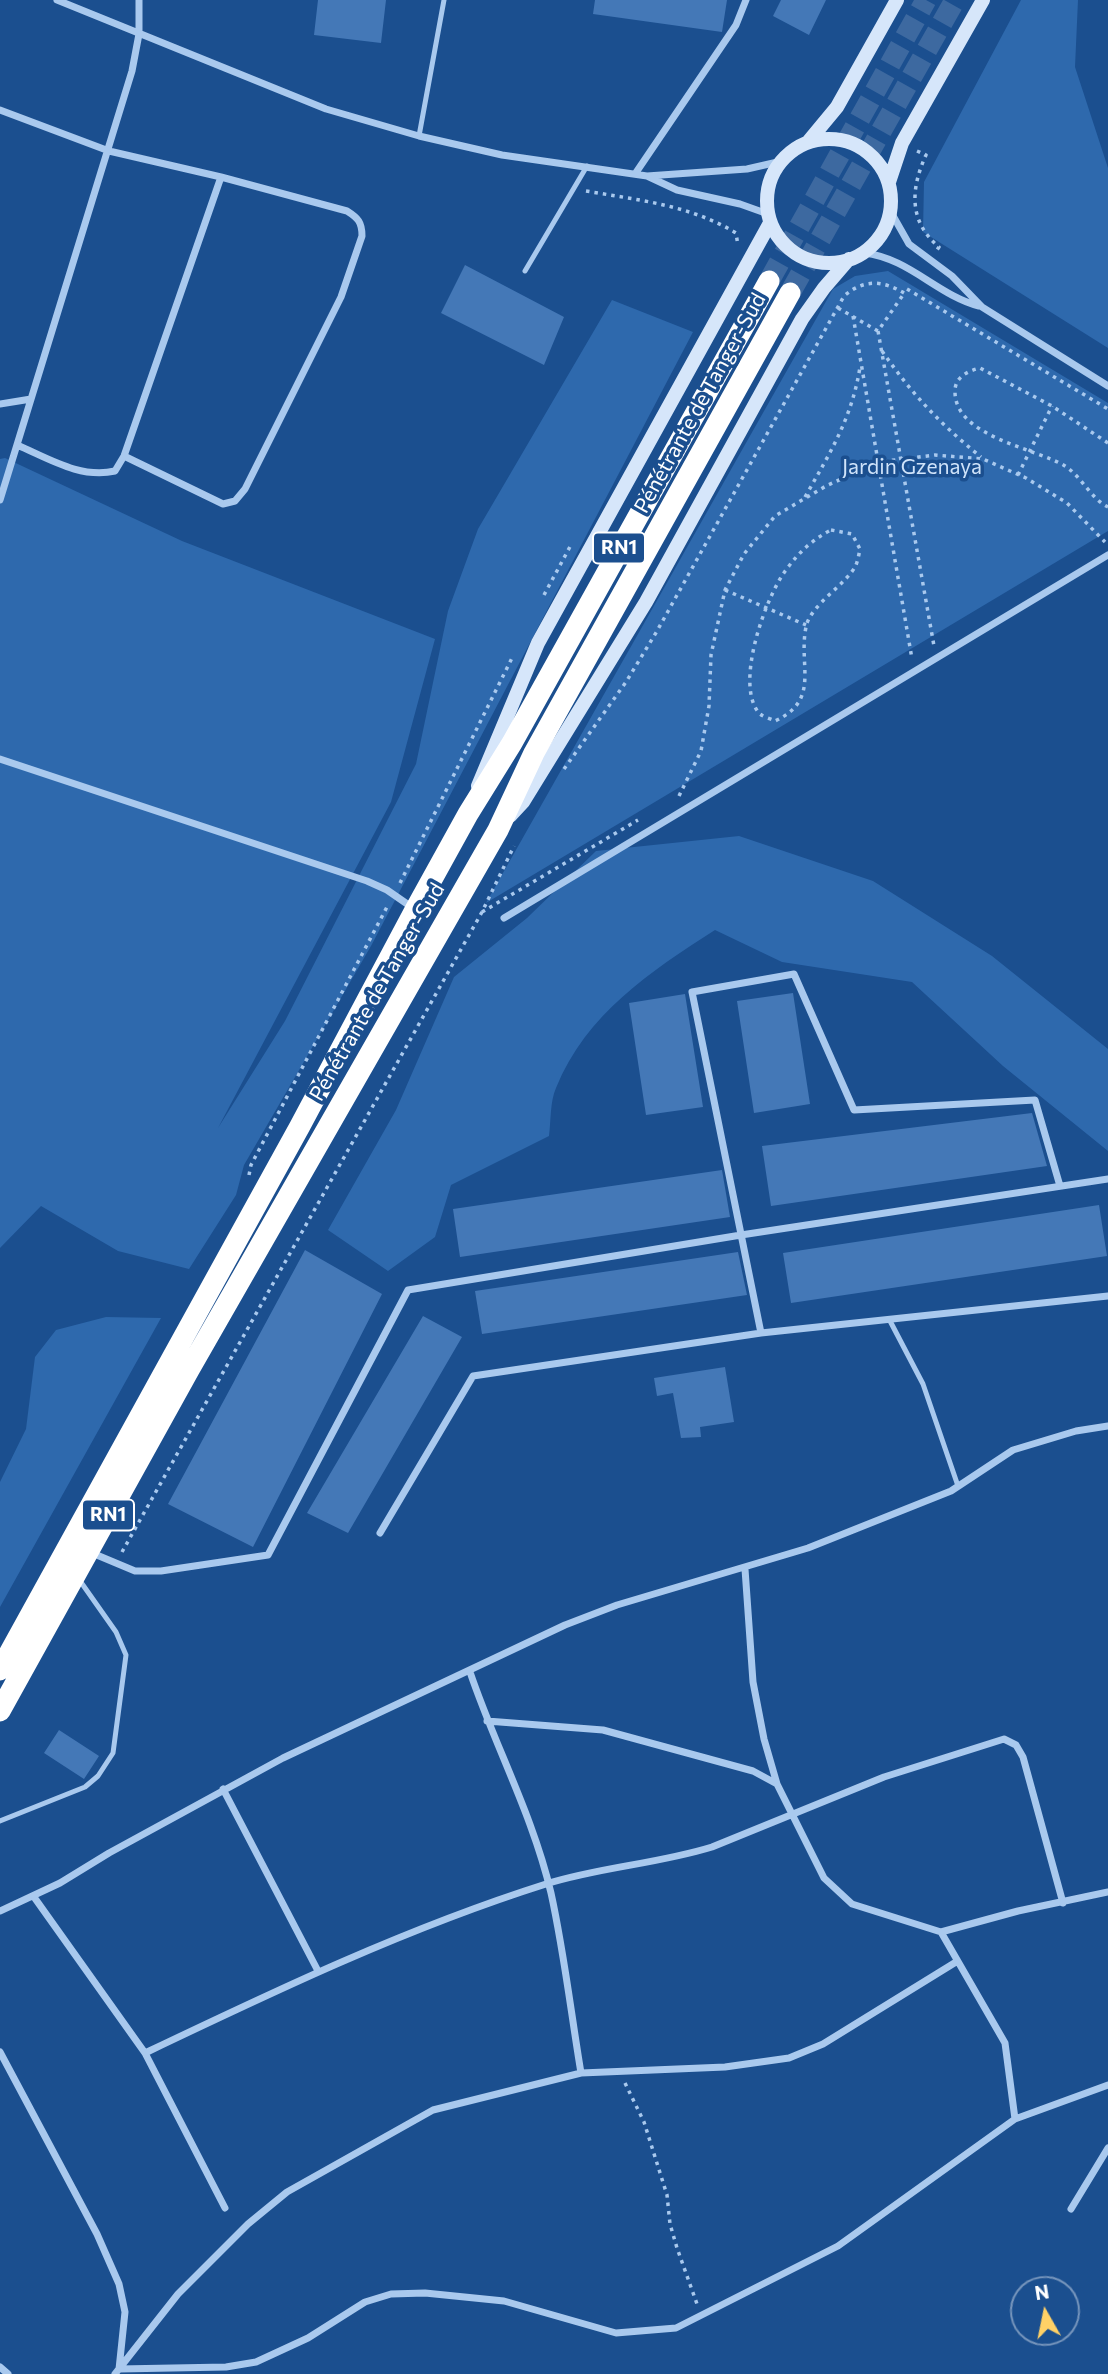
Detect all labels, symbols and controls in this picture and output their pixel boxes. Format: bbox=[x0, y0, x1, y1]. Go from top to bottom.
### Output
street label: Pénétrante de Tanger-Sud bbox=[629, 289, 771, 517]
park label: Jardin Gzenaya bbox=[842, 454, 982, 480]
road number: RN1 bbox=[593, 533, 645, 564]
street label: Pénétrante de Tanger-Sud bbox=[304, 878, 450, 1106]
road number: RN1 bbox=[82, 1499, 134, 1530]
north arrow bbox=[1010, 2276, 1080, 2346]
text: N bbox=[1033, 2279, 1051, 2304]

